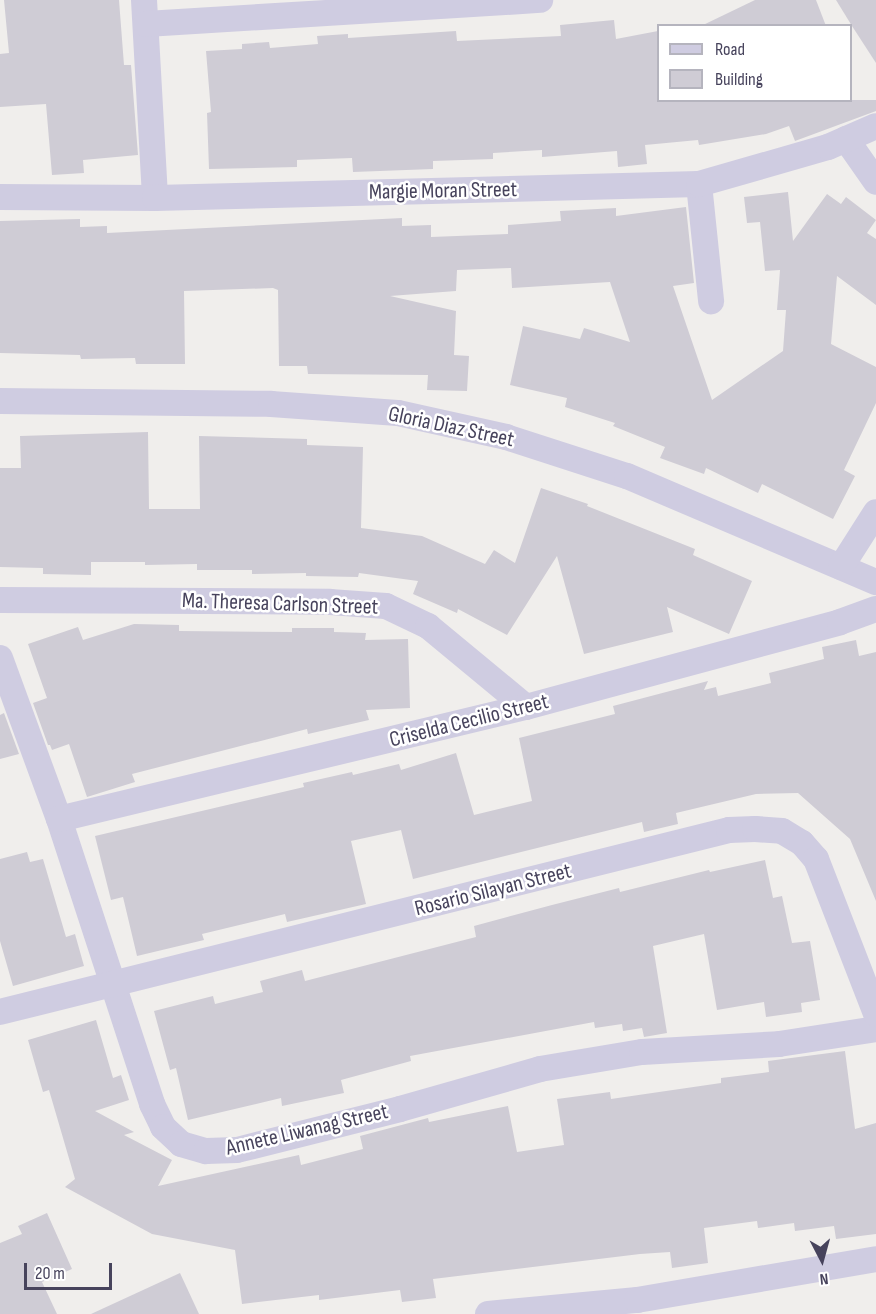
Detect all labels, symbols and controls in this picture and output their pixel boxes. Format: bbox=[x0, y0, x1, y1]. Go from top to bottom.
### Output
legend bbox=[657, 24, 852, 102]
text: Road bbox=[715, 39, 745, 60]
text: Building bbox=[715, 69, 763, 90]
street label: Margie Moran Street bbox=[369, 177, 517, 205]
street label: Gloria Diaz Street bbox=[386, 401, 516, 453]
street label: Ma. Theresa Carlson Street bbox=[181, 587, 379, 621]
street label: Criselda Cecilio Street bbox=[387, 688, 551, 754]
street label: Rosario Silayan Street bbox=[412, 858, 574, 922]
street label: Annete Liwanag Street bbox=[223, 1099, 391, 1161]
north arrow bbox=[792, 1230, 852, 1290]
scale bar bbox=[27, 1251, 116, 1289]
text: 20 m bbox=[35, 1263, 65, 1284]
text: N bbox=[819, 1269, 829, 1288]

